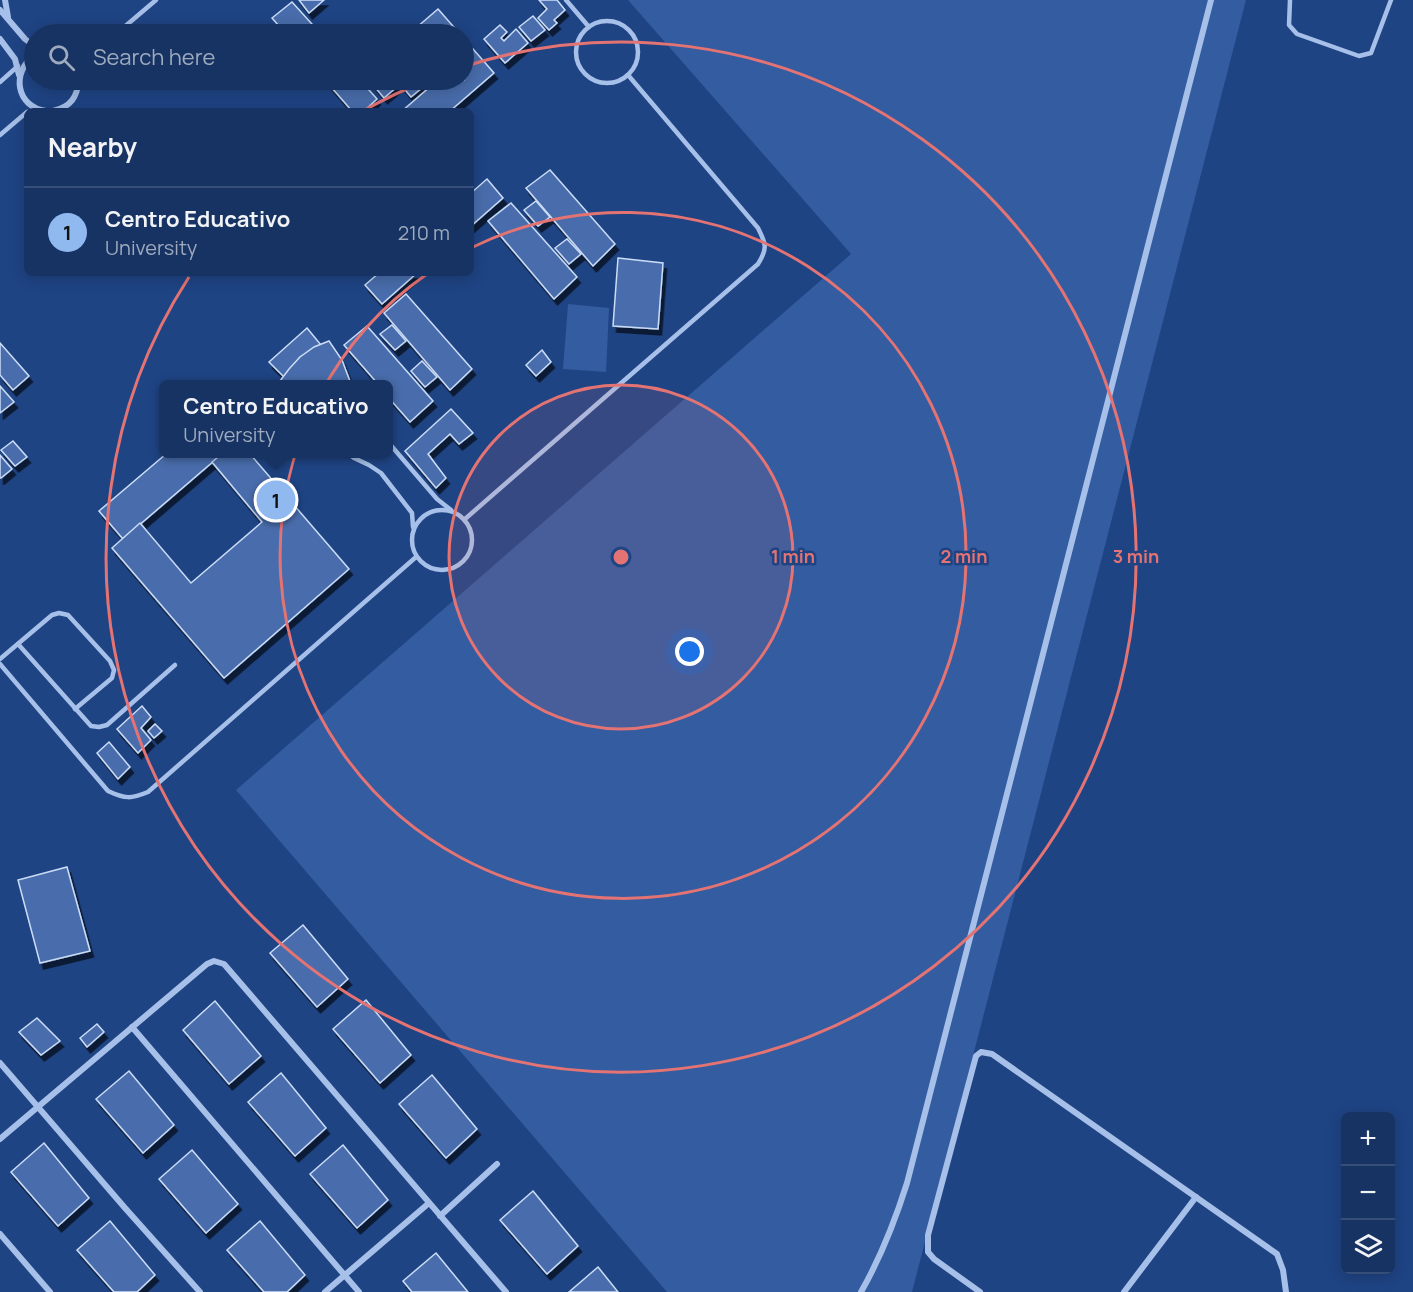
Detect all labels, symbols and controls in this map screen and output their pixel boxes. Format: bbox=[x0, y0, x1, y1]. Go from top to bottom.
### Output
search box bbox=[24, 24, 474, 90]
icon: search bbox=[45, 41, 78, 74]
text: Search here bbox=[93, 42, 215, 72]
text: Nearby bbox=[48, 129, 137, 165]
text: Centro Educativo bbox=[105, 204, 290, 234]
text: 1 bbox=[63, 219, 72, 246]
text: 210 m bbox=[398, 219, 450, 246]
text: University bbox=[105, 234, 197, 261]
popup bbox=[159, 380, 393, 458]
text: Centro Educativo bbox=[183, 391, 369, 421]
text: University bbox=[183, 421, 276, 448]
pin: 1 bbox=[256, 478, 296, 522]
text: 1 min bbox=[771, 544, 815, 568]
text: 2 min bbox=[941, 544, 987, 568]
text: 3 min bbox=[1113, 544, 1159, 568]
centre of rings bbox=[611, 547, 631, 567]
your location bbox=[675, 637, 704, 666]
map controls bbox=[1341, 1112, 1395, 1274]
button: + bbox=[1341, 1112, 1395, 1166]
button: − bbox=[1341, 1166, 1395, 1220]
button: layers bbox=[1341, 1220, 1395, 1274]

